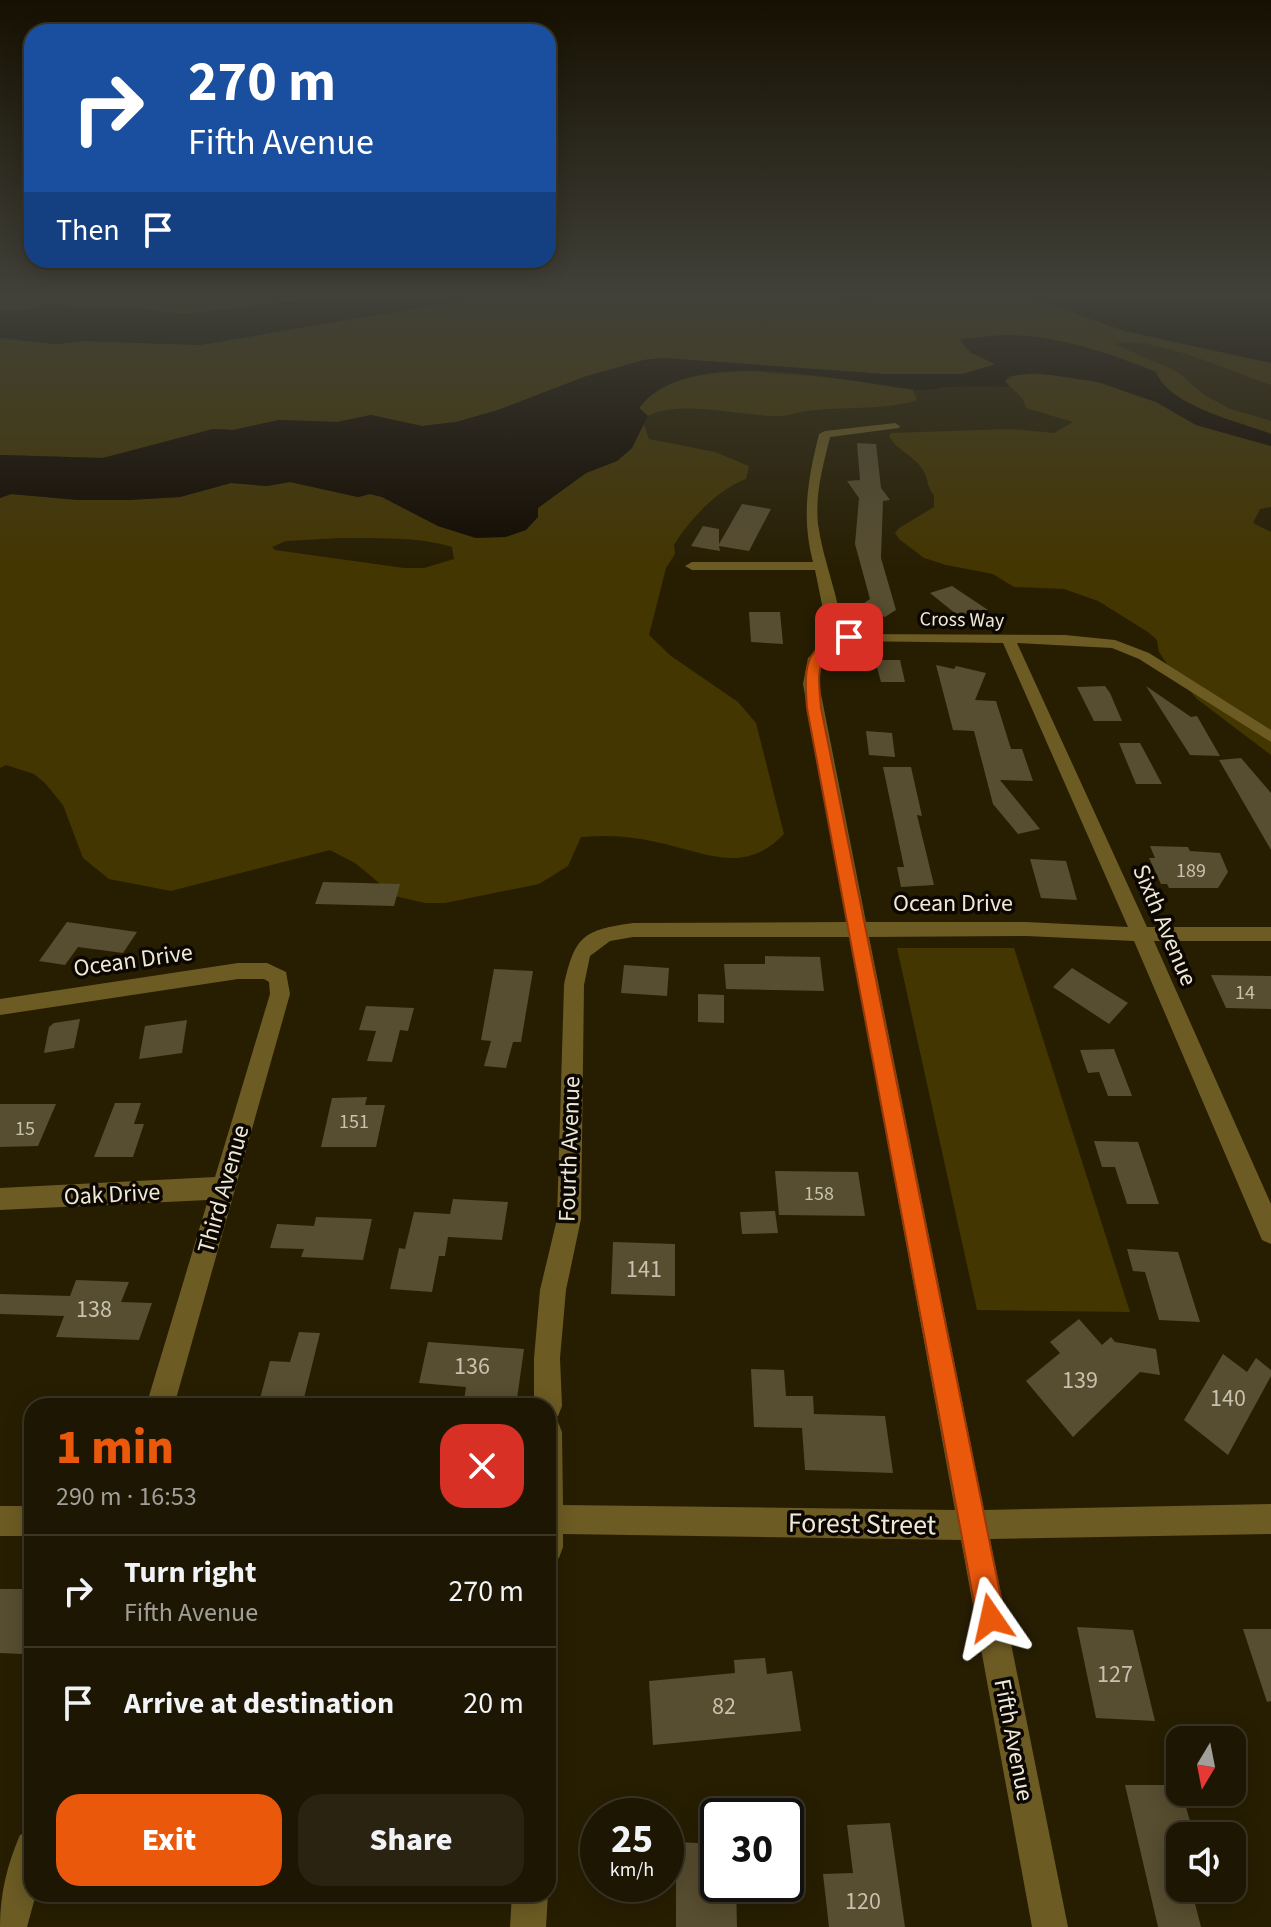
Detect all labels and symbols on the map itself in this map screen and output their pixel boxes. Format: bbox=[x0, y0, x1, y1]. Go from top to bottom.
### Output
pin bbox=[815, 603, 883, 671]
street label: Cross Way bbox=[919, 605, 1005, 635]
house number: 189 bbox=[1176, 857, 1206, 885]
street label: Sixth Avenue bbox=[1123, 859, 1206, 991]
street label: Ocean Drive bbox=[893, 886, 1013, 921]
street label: Ocean Drive bbox=[71, 935, 195, 986]
house number: 14 bbox=[1235, 979, 1255, 1007]
street label: Fourth Avenue bbox=[549, 1076, 590, 1223]
house number: 151 bbox=[339, 1108, 369, 1136]
house number: 15 bbox=[15, 1115, 35, 1143]
street label: Third Avenue bbox=[188, 1121, 258, 1257]
street label: Oak Drive bbox=[63, 1174, 161, 1215]
house number: 158 bbox=[804, 1180, 834, 1208]
house number: 141 bbox=[626, 1252, 662, 1287]
house number: 138 bbox=[76, 1292, 112, 1327]
house number: 136 bbox=[454, 1349, 490, 1384]
house number: 139 bbox=[1062, 1363, 1098, 1398]
house number: 140 bbox=[1210, 1381, 1246, 1416]
street label: Forest Street bbox=[787, 1503, 937, 1545]
position arrow bbox=[949, 1576, 1033, 1660]
house number: 127 bbox=[1097, 1657, 1133, 1692]
street label: Fifth Avenue bbox=[985, 1676, 1043, 1804]
house number: 82 bbox=[712, 1689, 736, 1724]
north arrow bbox=[1166, 1726, 1246, 1806]
speed limit sign: 30 bbox=[700, 1798, 804, 1902]
house number: 120 bbox=[845, 1884, 881, 1919]

